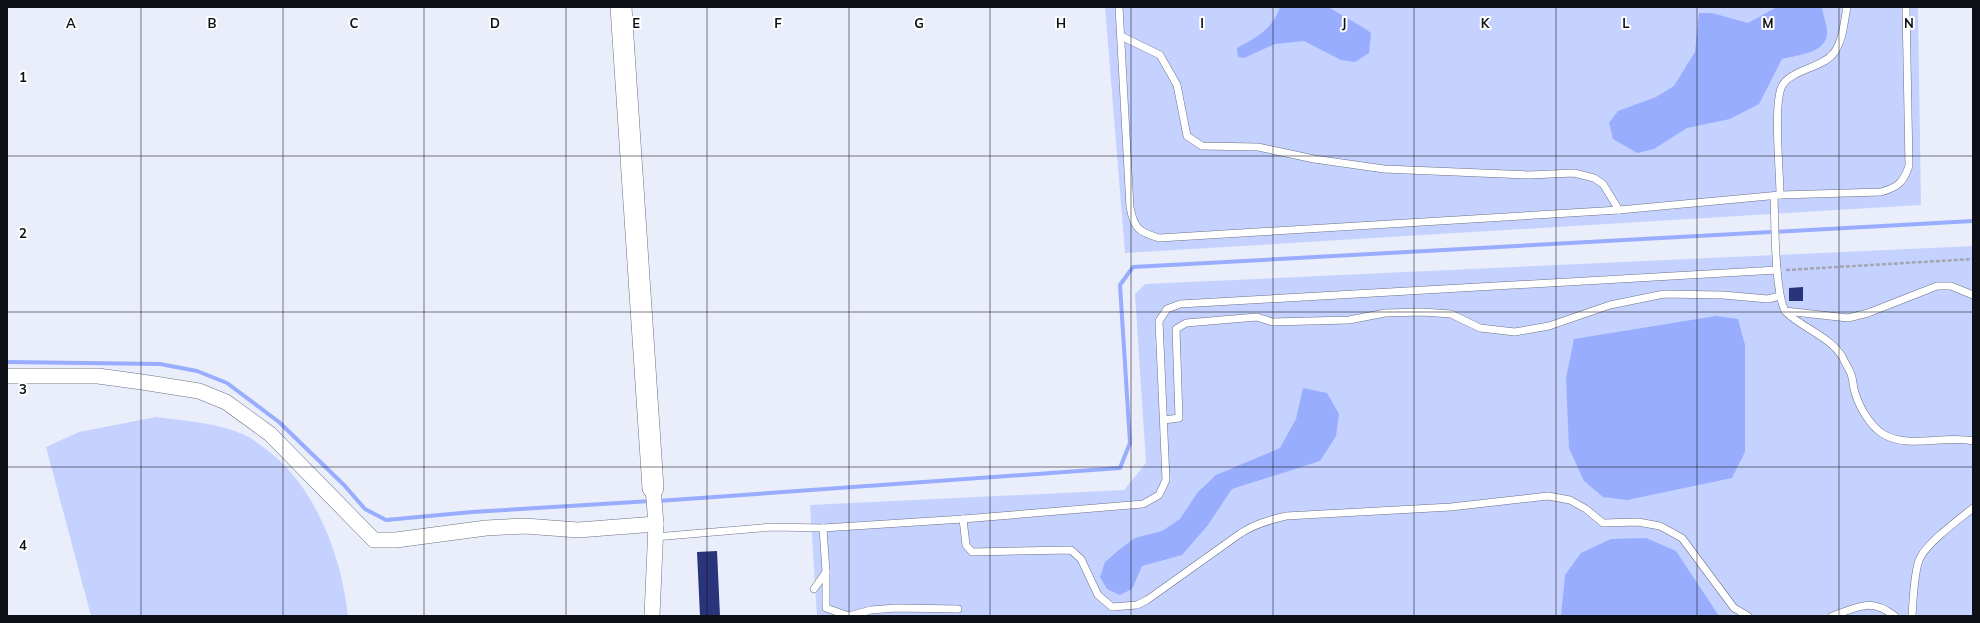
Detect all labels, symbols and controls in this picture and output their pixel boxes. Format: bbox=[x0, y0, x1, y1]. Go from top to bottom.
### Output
text: A bbox=[66, 15, 76, 31]
text: B bbox=[208, 15, 217, 31]
text: C bbox=[350, 15, 359, 31]
text: D bbox=[490, 15, 500, 31]
text: E bbox=[632, 15, 640, 31]
text: F bbox=[774, 15, 782, 31]
text: G bbox=[914, 15, 924, 31]
text: H bbox=[1056, 15, 1066, 31]
text: I bbox=[1200, 15, 1204, 31]
text: J bbox=[1342, 15, 1346, 31]
text: K bbox=[1481, 15, 1491, 31]
text: L bbox=[1622, 15, 1630, 31]
text: M bbox=[1762, 15, 1774, 31]
text: N bbox=[1904, 15, 1914, 31]
text: 1 bbox=[19, 69, 27, 85]
text: 2 bbox=[19, 225, 27, 241]
text: 3 bbox=[19, 381, 27, 397]
text: 4 bbox=[19, 537, 27, 553]

